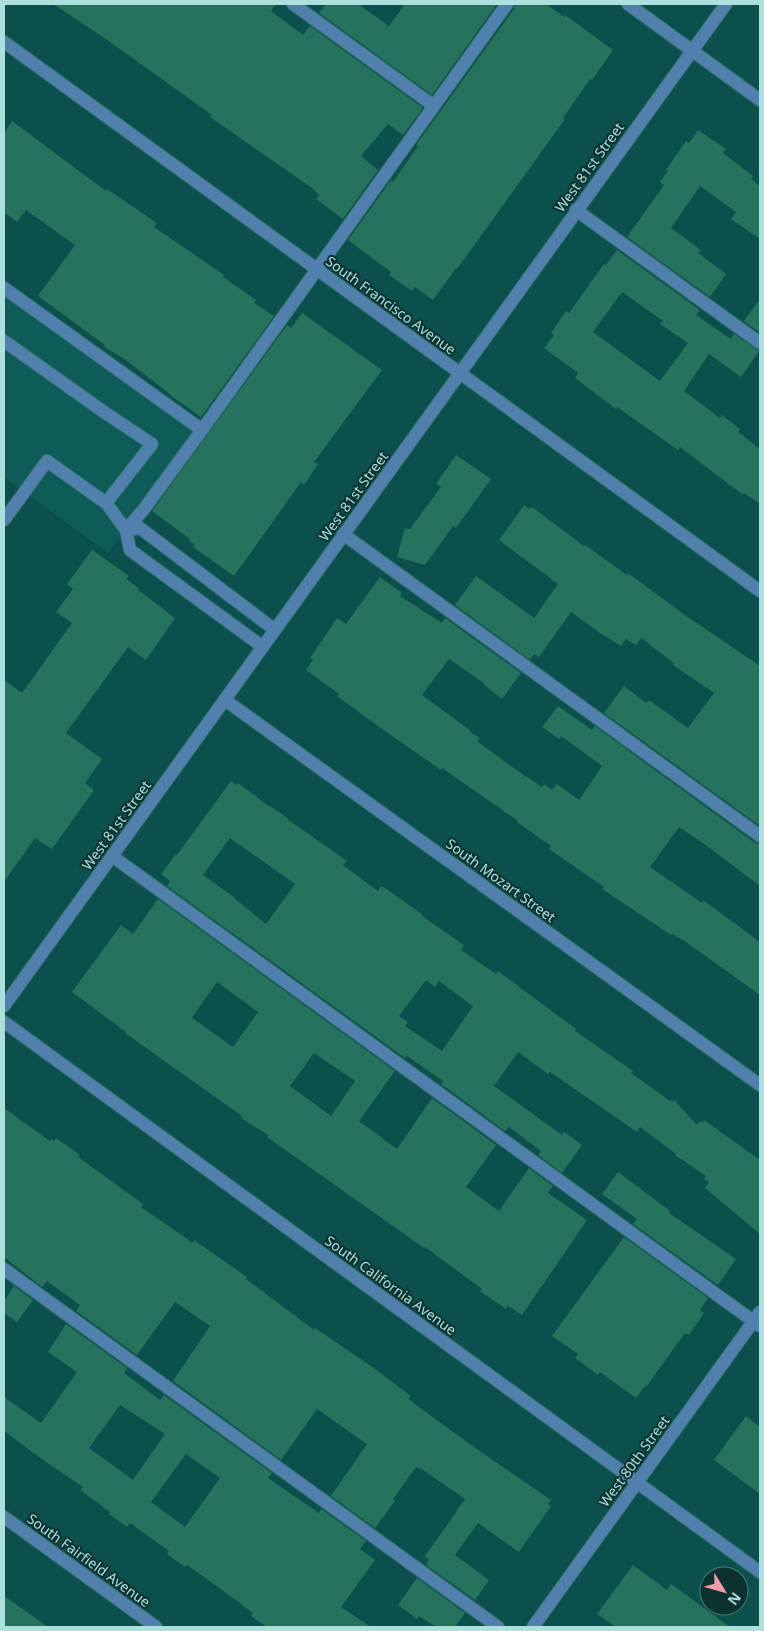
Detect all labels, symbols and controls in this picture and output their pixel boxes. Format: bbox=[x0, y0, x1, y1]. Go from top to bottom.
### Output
street label: West 81st Street bbox=[550, 118, 628, 216]
street label: South Francisco Avenue bbox=[322, 251, 460, 359]
street label: West 81st Street bbox=[314, 447, 392, 545]
street label: West 81st Street bbox=[77, 776, 155, 874]
street label: South Mozart Street bbox=[442, 834, 560, 926]
street label: South California Avenue bbox=[321, 1231, 461, 1339]
street label: West 80th Street bbox=[594, 1412, 674, 1510]
street label: South Fairfield Avenue bbox=[24, 1509, 155, 1611]
north arrow bbox=[699, 1566, 749, 1616]
text: N bbox=[724, 1589, 746, 1609]

